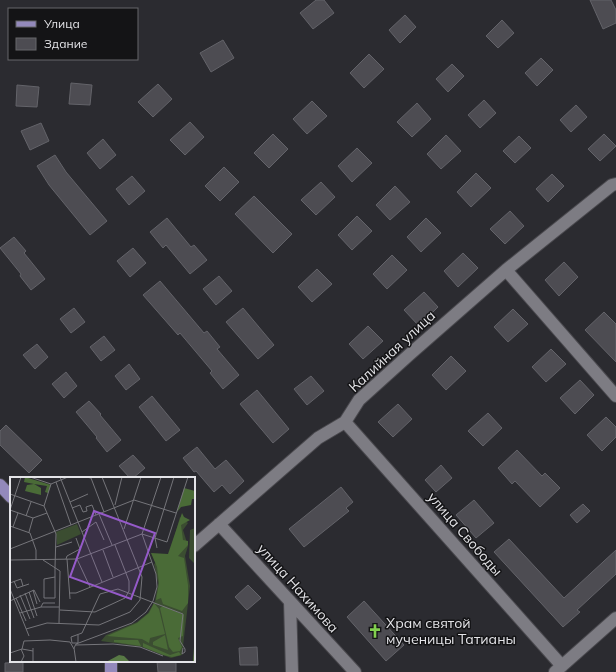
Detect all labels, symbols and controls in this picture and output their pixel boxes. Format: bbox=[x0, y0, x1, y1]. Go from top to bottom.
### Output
legend bbox=[8, 8, 138, 60]
text: Улица bbox=[43, 16, 80, 31]
text: Здание bbox=[44, 36, 88, 51]
street label: Калийная улица bbox=[345, 306, 439, 396]
inset map bbox=[10, 477, 195, 662]
street label: улица Свободы bbox=[424, 488, 506, 580]
street label: улица Нахимова bbox=[253, 540, 343, 636]
place label: Храм святой мученицы Татианы bbox=[386, 614, 516, 648]
church icon: Храм святой мученицы Татианы bbox=[367, 623, 383, 639]

